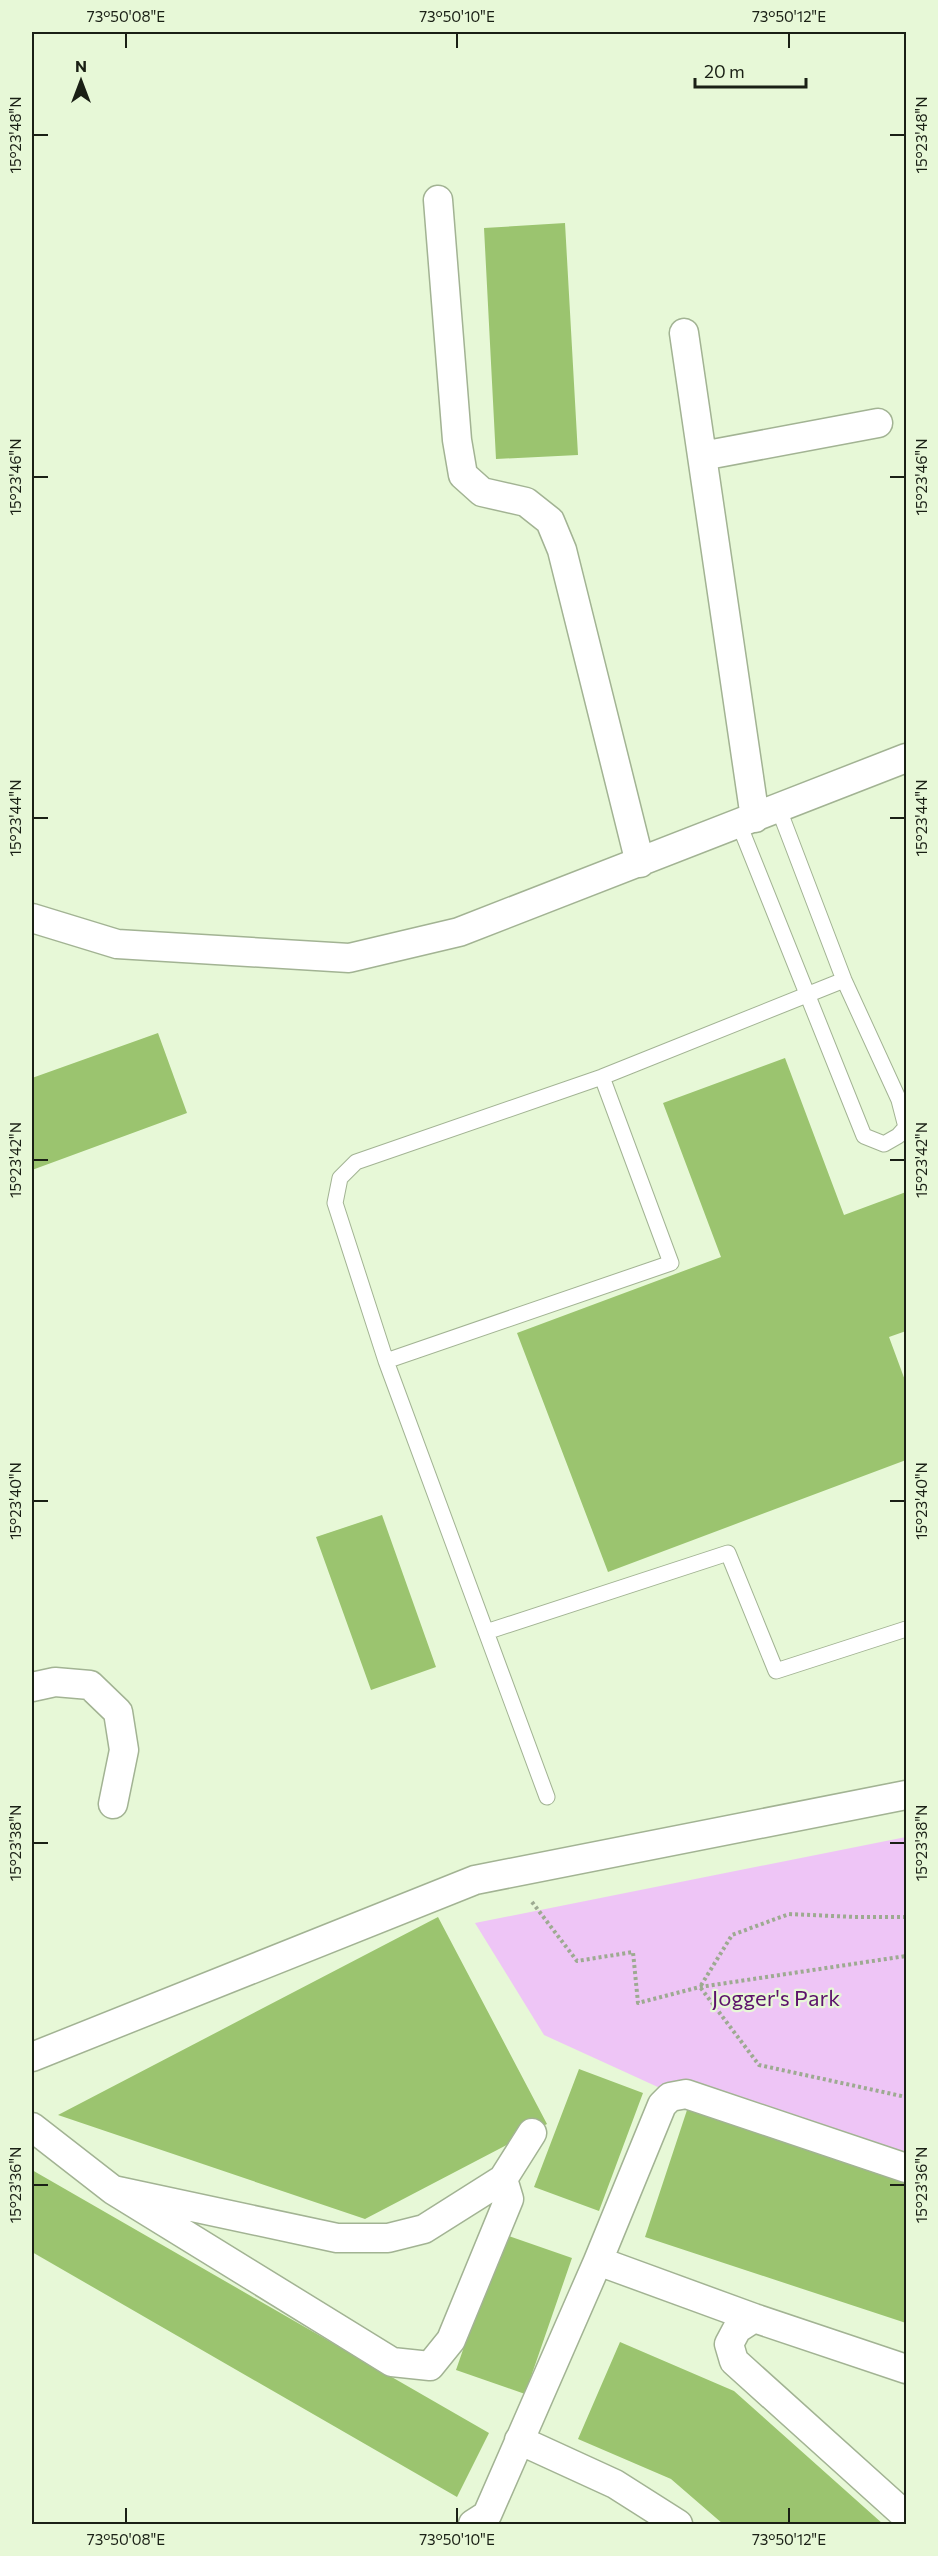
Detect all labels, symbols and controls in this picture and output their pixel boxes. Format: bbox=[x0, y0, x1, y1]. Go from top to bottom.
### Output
text: 73°50'08"E bbox=[87, 7, 165, 25]
text: 73°50'10"E bbox=[419, 7, 495, 25]
text: 73°50'12"E bbox=[752, 7, 826, 25]
north arrow bbox=[51, 51, 111, 111]
scale bar bbox=[695, 51, 806, 89]
text: N bbox=[75, 56, 87, 75]
text: 20 m bbox=[704, 60, 745, 82]
text: 15°23'48"N bbox=[6, 97, 24, 174]
text: 15°23'48"N bbox=[912, 97, 930, 174]
text: 15°23'46"N bbox=[6, 439, 24, 516]
text: 15°23'46"N bbox=[912, 439, 930, 516]
text: 15°23'44"N bbox=[6, 780, 24, 856]
text: 15°23'44"N bbox=[912, 780, 930, 856]
text: 15°23'42"N bbox=[6, 1122, 24, 1198]
text: 15°23'42"N bbox=[912, 1122, 930, 1198]
text: 15°23'40"N bbox=[6, 1462, 24, 1540]
text: 15°23'40"N bbox=[912, 1462, 930, 1540]
text: 15°23'38"N bbox=[6, 1805, 24, 1881]
text: 15°23'38"N bbox=[912, 1805, 930, 1881]
park label: Jogger's Park bbox=[712, 1984, 840, 2011]
text: 15°23'36"N bbox=[6, 2147, 24, 2223]
text: 15°23'36"N bbox=[912, 2147, 930, 2223]
text: 73°50'08"E bbox=[87, 2530, 165, 2548]
text: 73°50'10"E bbox=[419, 2530, 495, 2548]
text: 73°50'12"E bbox=[752, 2530, 826, 2548]

